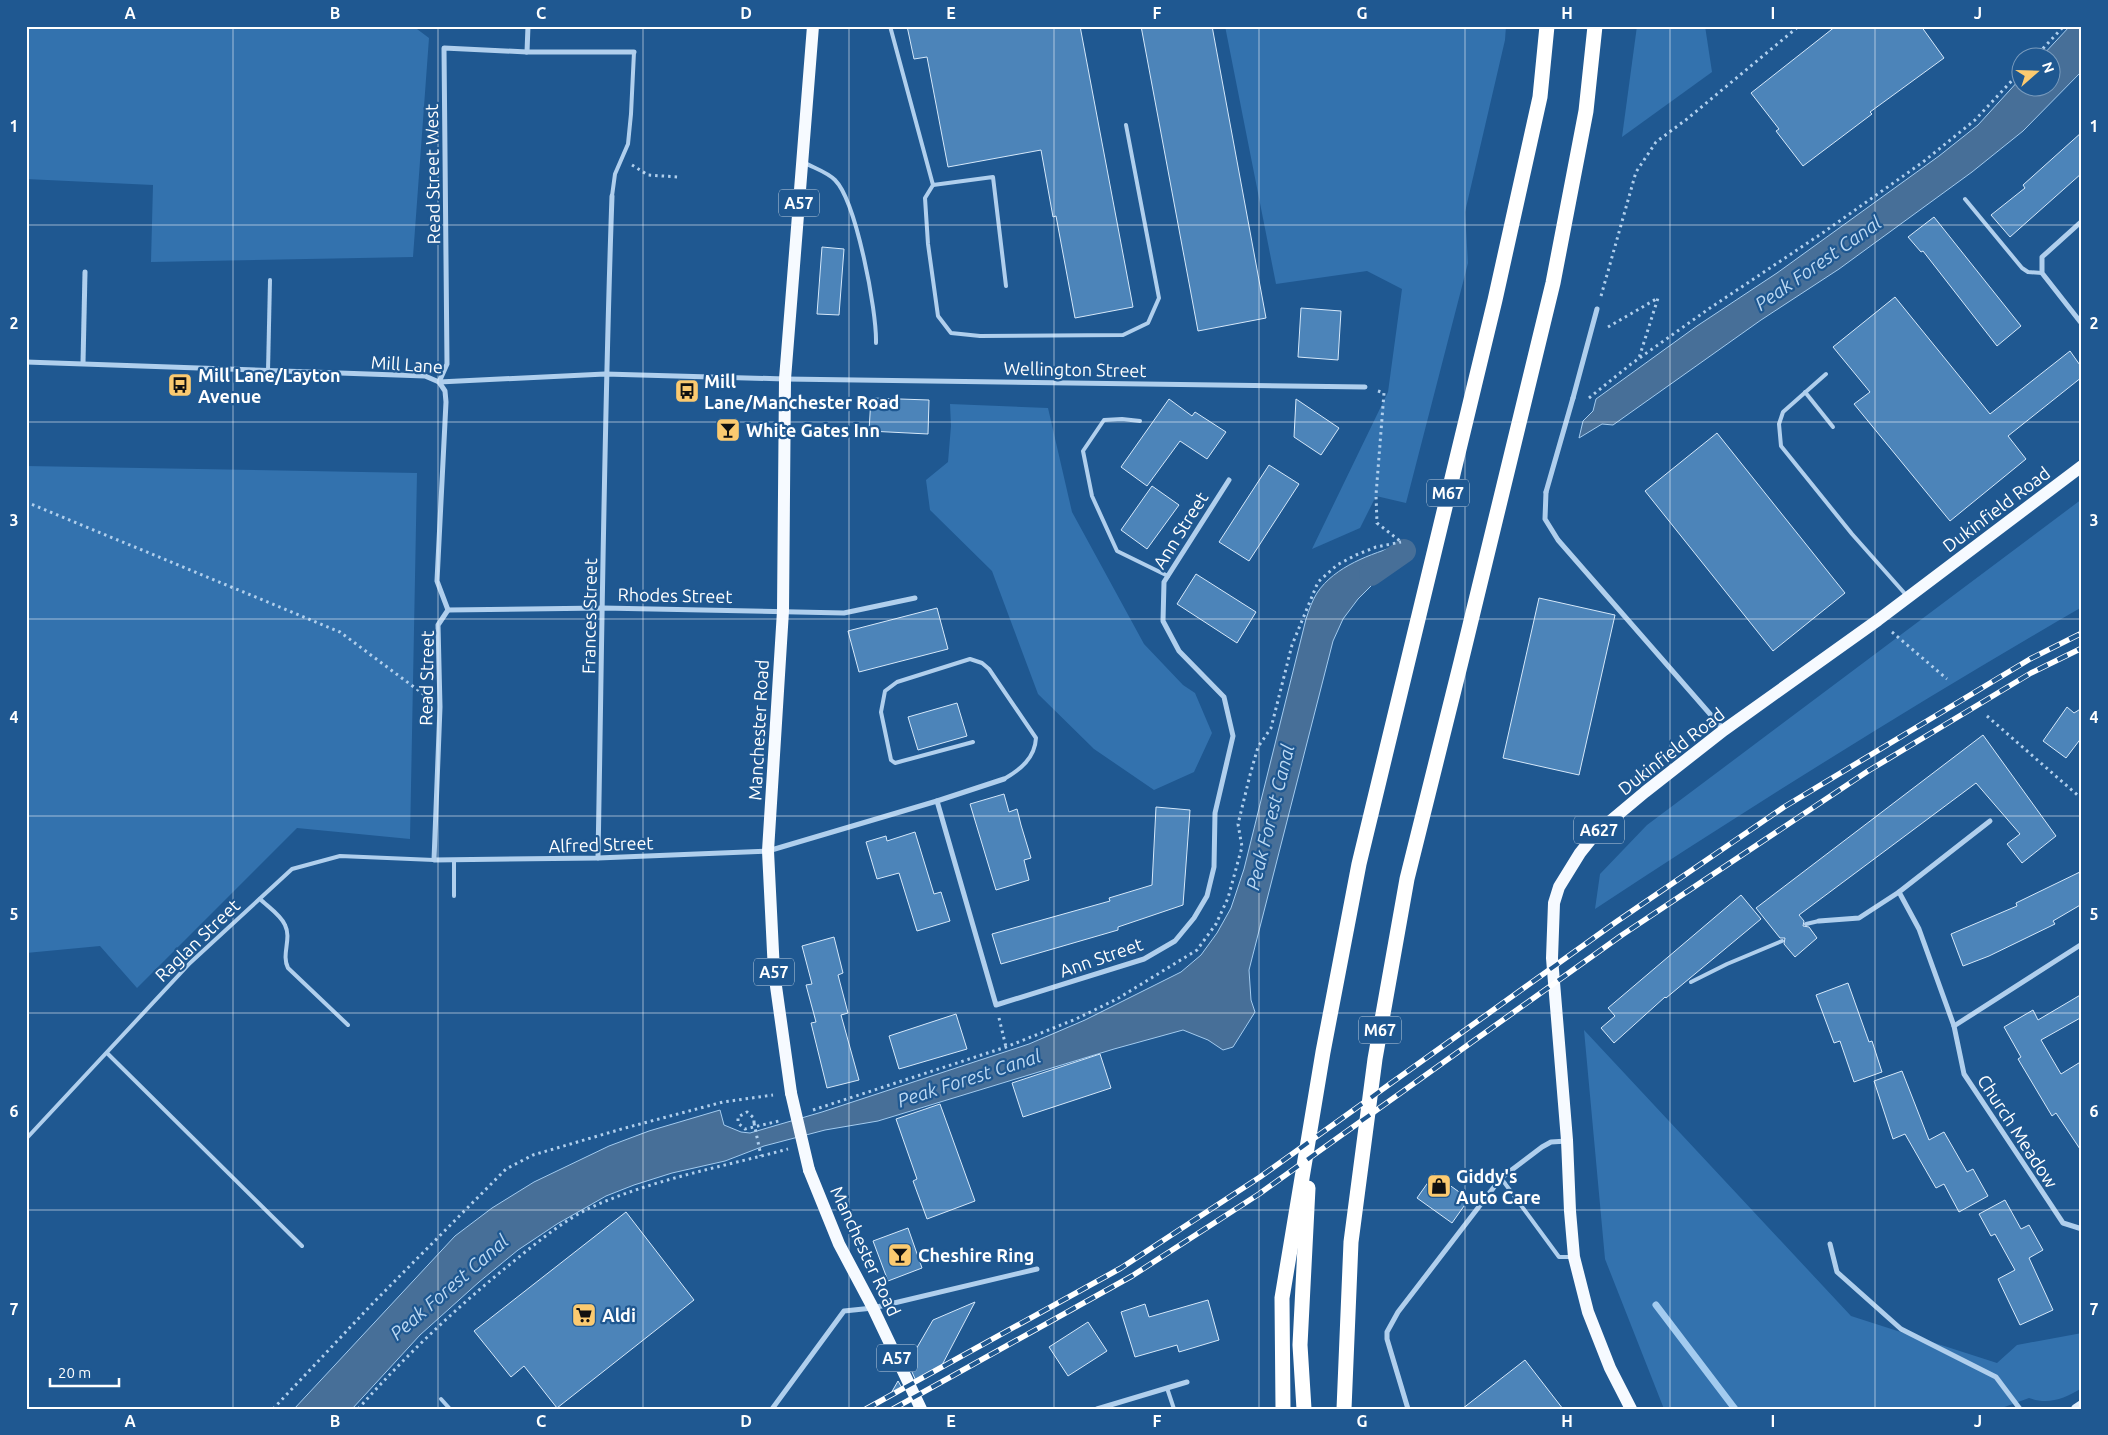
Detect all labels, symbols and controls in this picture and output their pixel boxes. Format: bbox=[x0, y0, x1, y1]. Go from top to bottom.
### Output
text: A bbox=[124, 4, 136, 22]
text: B bbox=[330, 4, 340, 22]
text: C bbox=[536, 4, 546, 22]
text: D bbox=[740, 4, 752, 22]
text: E bbox=[946, 4, 956, 22]
text: F bbox=[1153, 4, 1162, 22]
text: G bbox=[1356, 4, 1368, 22]
text: H bbox=[1561, 4, 1573, 22]
text: I bbox=[1771, 4, 1775, 22]
text: J bbox=[1974, 4, 1982, 22]
north arrow bbox=[2010, 48, 2060, 98]
text: N bbox=[2039, 60, 2058, 75]
street label: Read Street West bbox=[421, 104, 443, 244]
text: 1 bbox=[9, 117, 19, 135]
text: 1 bbox=[2089, 117, 2099, 135]
road number: A57 bbox=[779, 190, 819, 217]
water label: Peak Forest Canal bbox=[1750, 211, 1886, 315]
text: 2 bbox=[9, 314, 19, 332]
text: 2 bbox=[2089, 314, 2099, 332]
street label: Mill Lane bbox=[370, 352, 444, 376]
street label: Wellington Street bbox=[1003, 358, 1147, 380]
place label: Mill Lane/Layton Avenue bbox=[198, 365, 341, 406]
place label: Mill Lane/Manchester Road bbox=[704, 371, 899, 412]
bus stop icon: Mill Lane/Layton Avenue bbox=[167, 372, 193, 398]
bus stop icon: Mill Lane/Manchester Road bbox=[674, 378, 700, 404]
bar icon: White Gates Inn bbox=[715, 417, 741, 443]
place label: White Gates Inn bbox=[746, 420, 880, 440]
street label: Dukinfield Road bbox=[1939, 462, 2053, 556]
road number: M67 bbox=[1427, 479, 1469, 506]
street label: Ann Street bbox=[1149, 488, 1211, 572]
text: 3 bbox=[9, 511, 19, 529]
text: 3 bbox=[2089, 511, 2099, 529]
street label: Frances Street bbox=[578, 558, 600, 674]
street label: Rhodes Street bbox=[617, 584, 733, 606]
street label: Read Street bbox=[415, 630, 437, 726]
street label: Manchester Road bbox=[744, 659, 772, 801]
street label: Dukinfield Road bbox=[1614, 703, 1728, 799]
text: 4 bbox=[9, 708, 19, 726]
text: 4 bbox=[2089, 708, 2099, 726]
water label: Peak Forest Canal bbox=[1241, 741, 1299, 892]
road number: A627 bbox=[1574, 816, 1624, 844]
street label: Alfred Street bbox=[548, 832, 654, 856]
street label: Raglan Street bbox=[151, 895, 243, 985]
text: 5 bbox=[9, 905, 19, 923]
text: 5 bbox=[2089, 905, 2099, 923]
street label: Ann Street bbox=[1057, 933, 1145, 981]
road number: A57 bbox=[754, 959, 794, 986]
road number: M67 bbox=[1359, 1016, 1401, 1044]
water label: Peak Forest Canal bbox=[895, 1044, 1044, 1112]
street label: Church Meadow bbox=[1974, 1071, 2062, 1191]
text: 6 bbox=[9, 1102, 19, 1120]
text: 6 bbox=[2089, 1102, 2099, 1120]
place label: Giddy's Auto Care bbox=[1456, 1166, 1541, 1207]
shop icon: Giddy's Auto Care bbox=[1426, 1173, 1452, 1199]
street label: Manchester Road bbox=[827, 1183, 905, 1319]
water label: Peak Forest Canal bbox=[385, 1229, 513, 1344]
bar icon: Cheshire Ring bbox=[887, 1242, 913, 1268]
place label: Cheshire Ring bbox=[918, 1245, 1034, 1265]
text: 7 bbox=[9, 1300, 19, 1318]
text: 7 bbox=[2089, 1300, 2099, 1318]
supermarket icon: Aldi bbox=[571, 1302, 597, 1328]
place label: Aldi bbox=[602, 1305, 636, 1325]
road number: A57 bbox=[877, 1345, 917, 1372]
scale bar bbox=[50, 1355, 119, 1387]
text: 20 m bbox=[58, 1364, 91, 1381]
text: A bbox=[124, 1412, 136, 1430]
text: B bbox=[330, 1412, 340, 1430]
text: C bbox=[536, 1412, 546, 1430]
text: D bbox=[740, 1412, 752, 1430]
text: E bbox=[946, 1412, 956, 1430]
text: F bbox=[1153, 1412, 1162, 1430]
text: G bbox=[1356, 1412, 1368, 1430]
text: H bbox=[1561, 1412, 1573, 1430]
text: I bbox=[1771, 1412, 1775, 1430]
text: J bbox=[1974, 1412, 1982, 1430]

